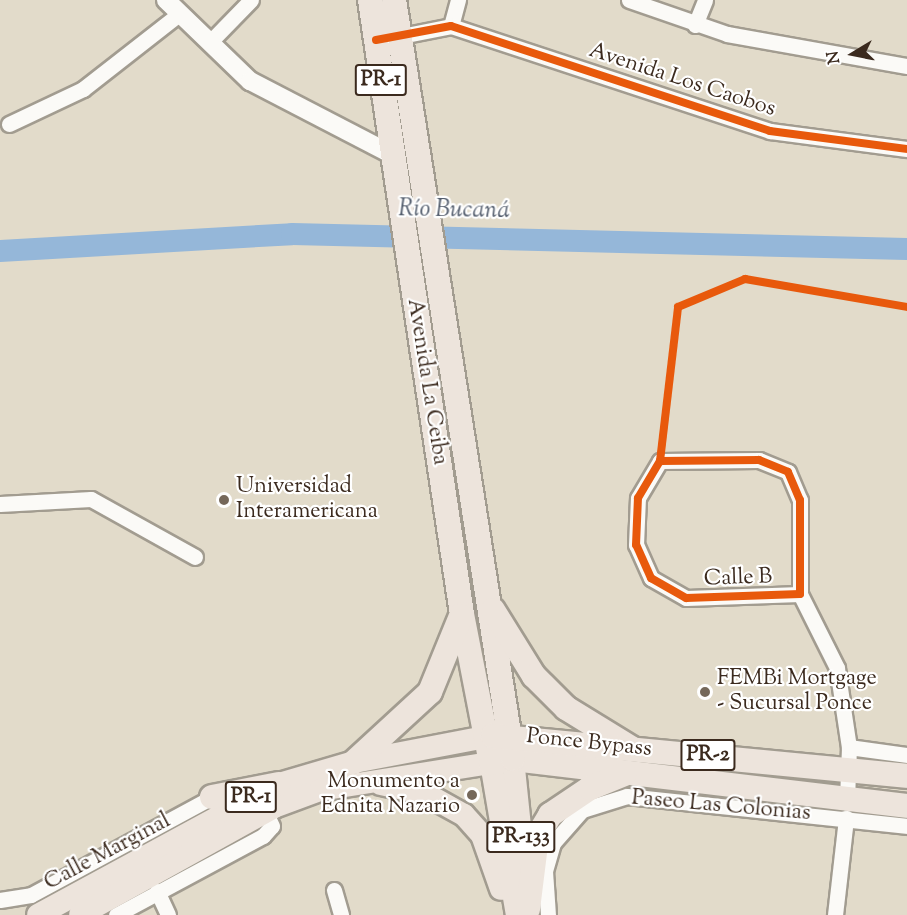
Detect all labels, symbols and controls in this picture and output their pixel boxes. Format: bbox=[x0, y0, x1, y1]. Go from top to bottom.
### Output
north arrow bbox=[823, 24, 883, 84]
street label: Avenida Los Caobos bbox=[585, 38, 779, 124]
text: N bbox=[822, 49, 847, 66]
road number: PR-1 bbox=[354, 62, 408, 98]
water label: Río Bucaná bbox=[398, 196, 510, 226]
street label: Avenida La Ceiba bbox=[400, 297, 452, 467]
place label: Universidad Interamericana bbox=[236, 474, 378, 526]
marker: Universidad Interamericana bbox=[217, 493, 231, 507]
street label: Calle B bbox=[703, 565, 773, 593]
place label: FEMBi Mortgage - Sucursal Ponce bbox=[717, 666, 877, 718]
marker: FEMBi Mortgage - Sucursal Ponce bbox=[698, 685, 712, 699]
street label: Ponce Bypass bbox=[525, 724, 653, 764]
road number: PR-2 bbox=[680, 737, 736, 773]
place label: Monumento a Ednita Nazario bbox=[321, 769, 460, 820]
road number: PR-1 bbox=[224, 779, 278, 815]
street label: Paseo Las Colonias bbox=[630, 786, 812, 828]
marker: Monumento a Ednita Nazario bbox=[465, 788, 479, 802]
street label: Calle Marginal bbox=[40, 809, 176, 897]
road number: PR-133 bbox=[485, 819, 557, 855]

